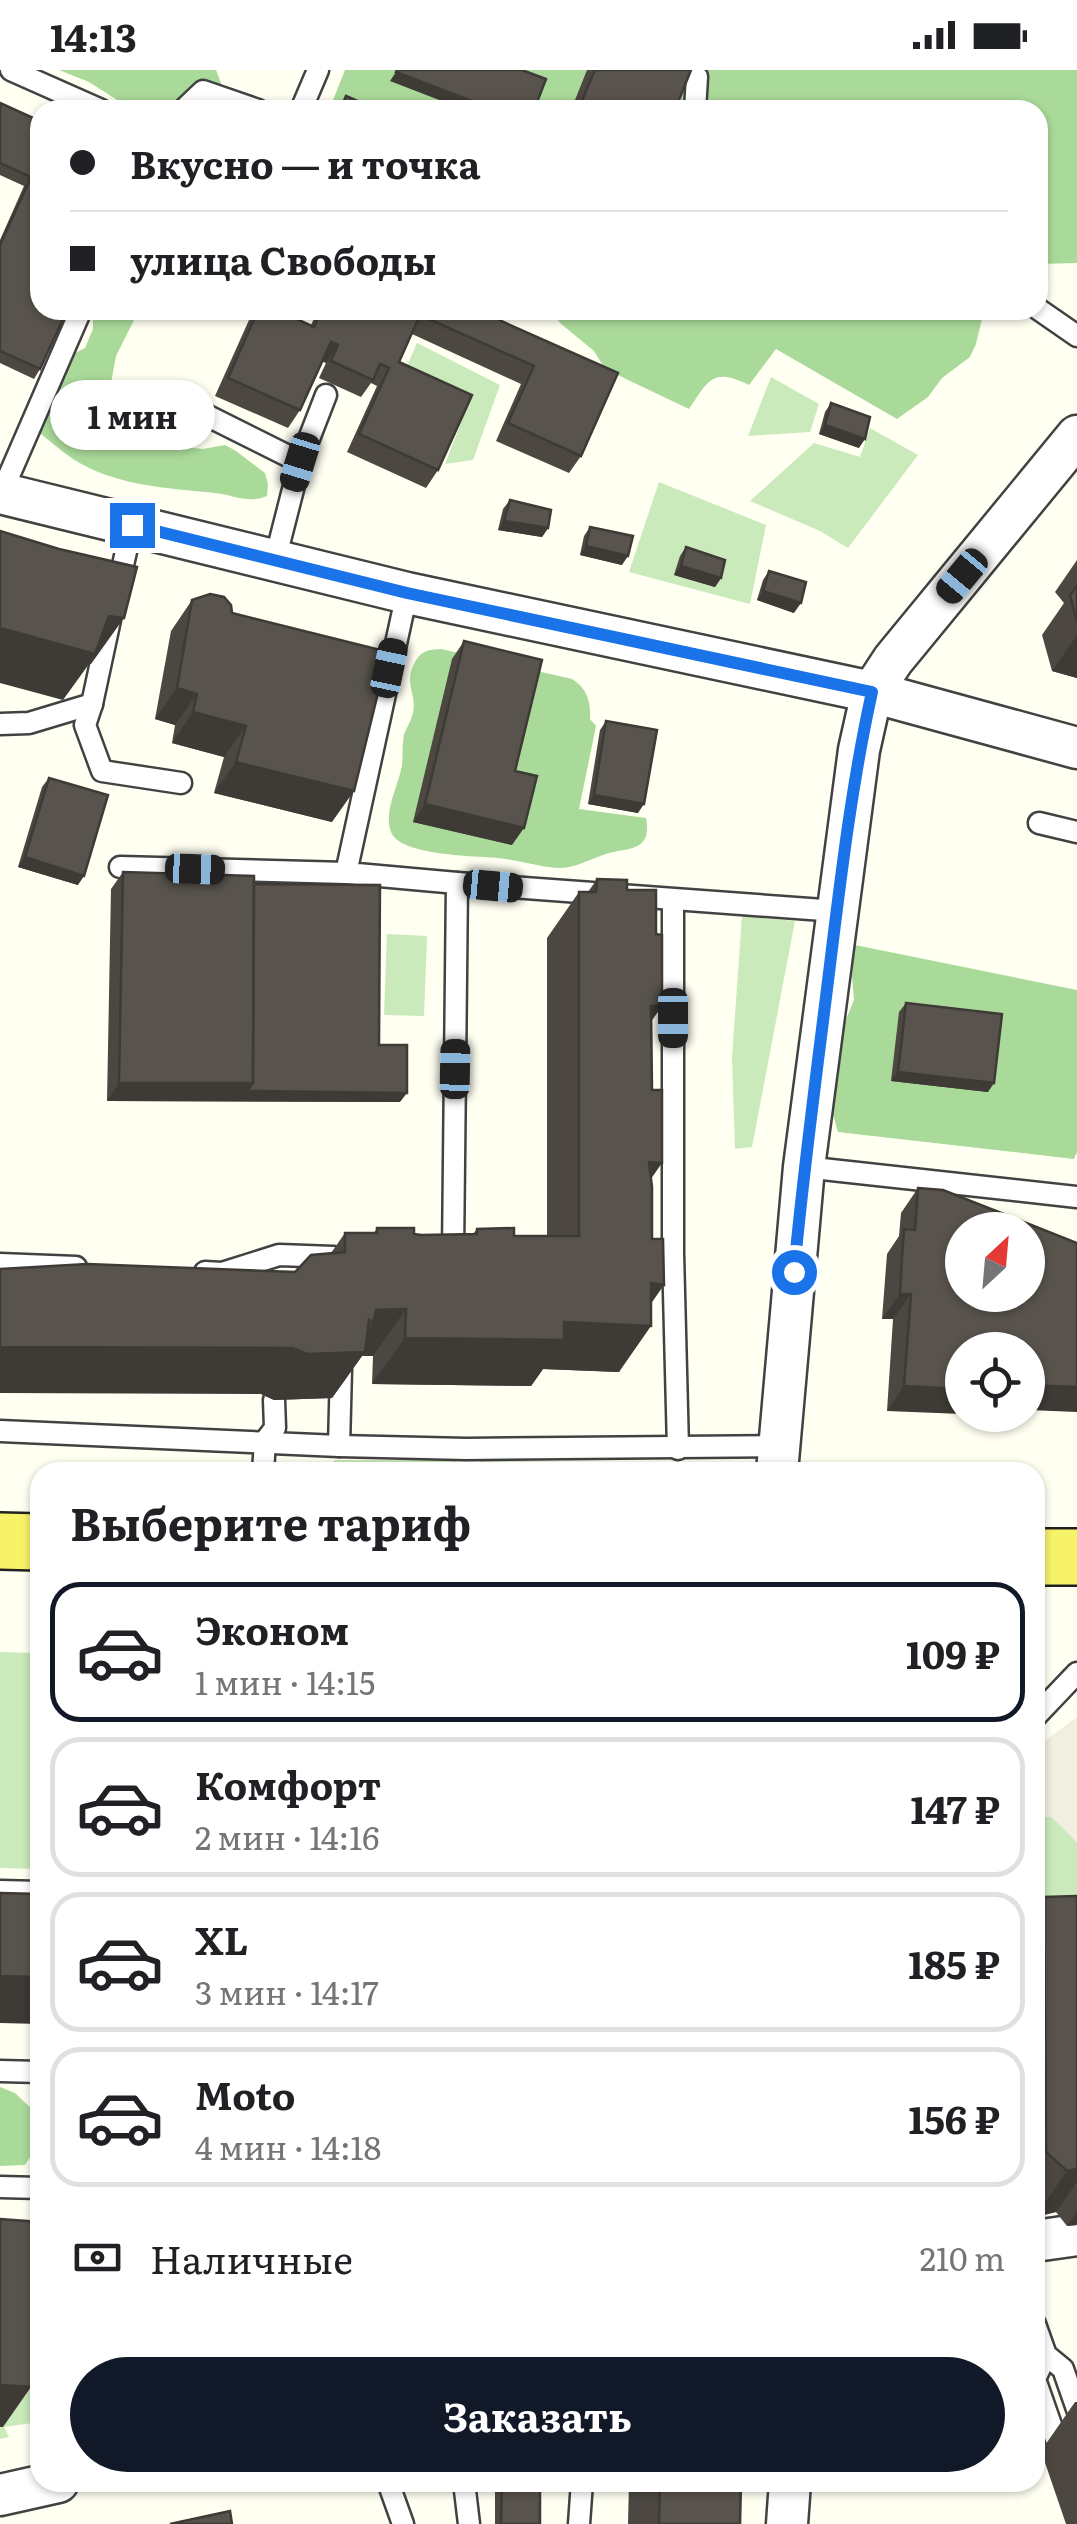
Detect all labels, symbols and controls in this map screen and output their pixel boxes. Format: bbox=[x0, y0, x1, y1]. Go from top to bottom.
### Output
text: 14:13 bbox=[50, 7, 137, 64]
text: Вкусно — и точка bbox=[130, 134, 480, 191]
text: улица Свободы bbox=[130, 230, 436, 287]
callout: 1 мин bbox=[49, 380, 214, 450]
text: 1 мин bbox=[88, 391, 177, 439]
car bbox=[277, 429, 323, 495]
route end bbox=[110, 503, 155, 548]
car bbox=[931, 543, 993, 609]
car bbox=[368, 636, 410, 700]
car bbox=[164, 853, 226, 885]
car bbox=[462, 868, 524, 904]
car bbox=[658, 988, 688, 1048]
car bbox=[439, 1039, 471, 1099]
north arrow bbox=[945, 1212, 1045, 1312]
map controls bbox=[945, 1212, 1045, 1432]
route start bbox=[772, 1250, 817, 1295]
button: locate bbox=[945, 1332, 1045, 1432]
text: Выберите тариф bbox=[70, 1488, 471, 1555]
text: Эконом bbox=[195, 1600, 349, 1657]
icon: car bbox=[75, 1607, 165, 1697]
text: 109 ₽ bbox=[906, 1624, 1000, 1681]
text: 1 мин · 14:15 bbox=[195, 1657, 375, 1705]
text: Комфорт bbox=[195, 1755, 381, 1812]
icon: car bbox=[75, 1762, 165, 1852]
text: 147 ₽ bbox=[911, 1779, 1000, 1836]
text: 2 мин · 14:16 bbox=[195, 1812, 379, 1860]
text: XL bbox=[195, 1910, 248, 1967]
icon: car bbox=[75, 1917, 165, 2007]
text: 185 ₽ bbox=[908, 1934, 1000, 1991]
text: 3 мин · 14:17 bbox=[195, 1967, 379, 2015]
text: Moto bbox=[195, 2065, 295, 2122]
icon: car bbox=[75, 2072, 165, 2162]
text: 156 ₽ bbox=[908, 2089, 1000, 2146]
text: 4 мин · 14:18 bbox=[195, 2122, 381, 2170]
text: Наличные bbox=[150, 2229, 353, 2286]
icon: cash bbox=[70, 2230, 125, 2285]
text: 210 m bbox=[920, 2233, 1005, 2281]
button: Заказать bbox=[70, 2357, 1005, 2472]

